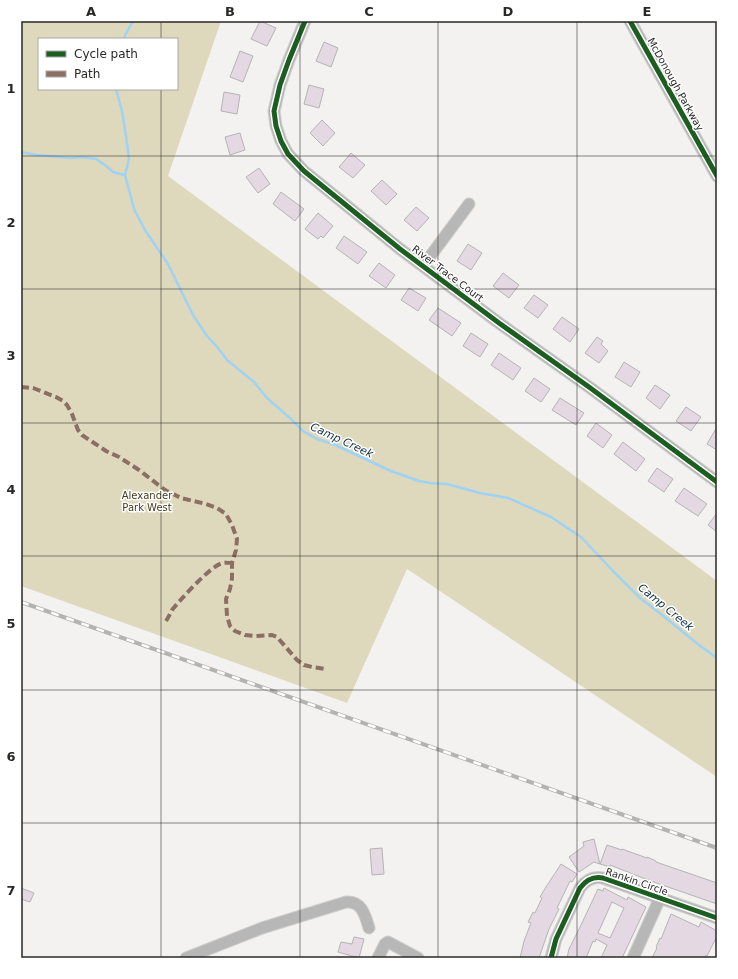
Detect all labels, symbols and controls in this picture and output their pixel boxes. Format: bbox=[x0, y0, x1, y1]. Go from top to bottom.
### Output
text: A bbox=[86, 4, 96, 19]
text: B bbox=[225, 4, 235, 19]
text: C bbox=[364, 4, 374, 19]
text: D bbox=[503, 4, 514, 19]
text: E bbox=[643, 4, 651, 19]
street label: McDonough Parkway bbox=[645, 36, 706, 133]
legend bbox=[38, 38, 178, 90]
text: Cycle path bbox=[74, 47, 138, 61]
text: Path bbox=[74, 67, 100, 81]
text: 1 bbox=[6, 81, 16, 96]
text: 2 bbox=[6, 215, 16, 230]
street label: River Trace Court bbox=[410, 243, 486, 304]
text: 3 bbox=[6, 348, 16, 363]
water label: Camp Creek bbox=[308, 420, 376, 461]
text: 4 bbox=[6, 482, 16, 497]
park label: Alexander Park West bbox=[122, 490, 173, 513]
water label: Camp Creek bbox=[635, 581, 697, 634]
text: 5 bbox=[6, 616, 16, 631]
text: 6 bbox=[6, 749, 16, 764]
street label: Rankin Circle bbox=[604, 866, 670, 897]
text: 7 bbox=[6, 883, 16, 898]

